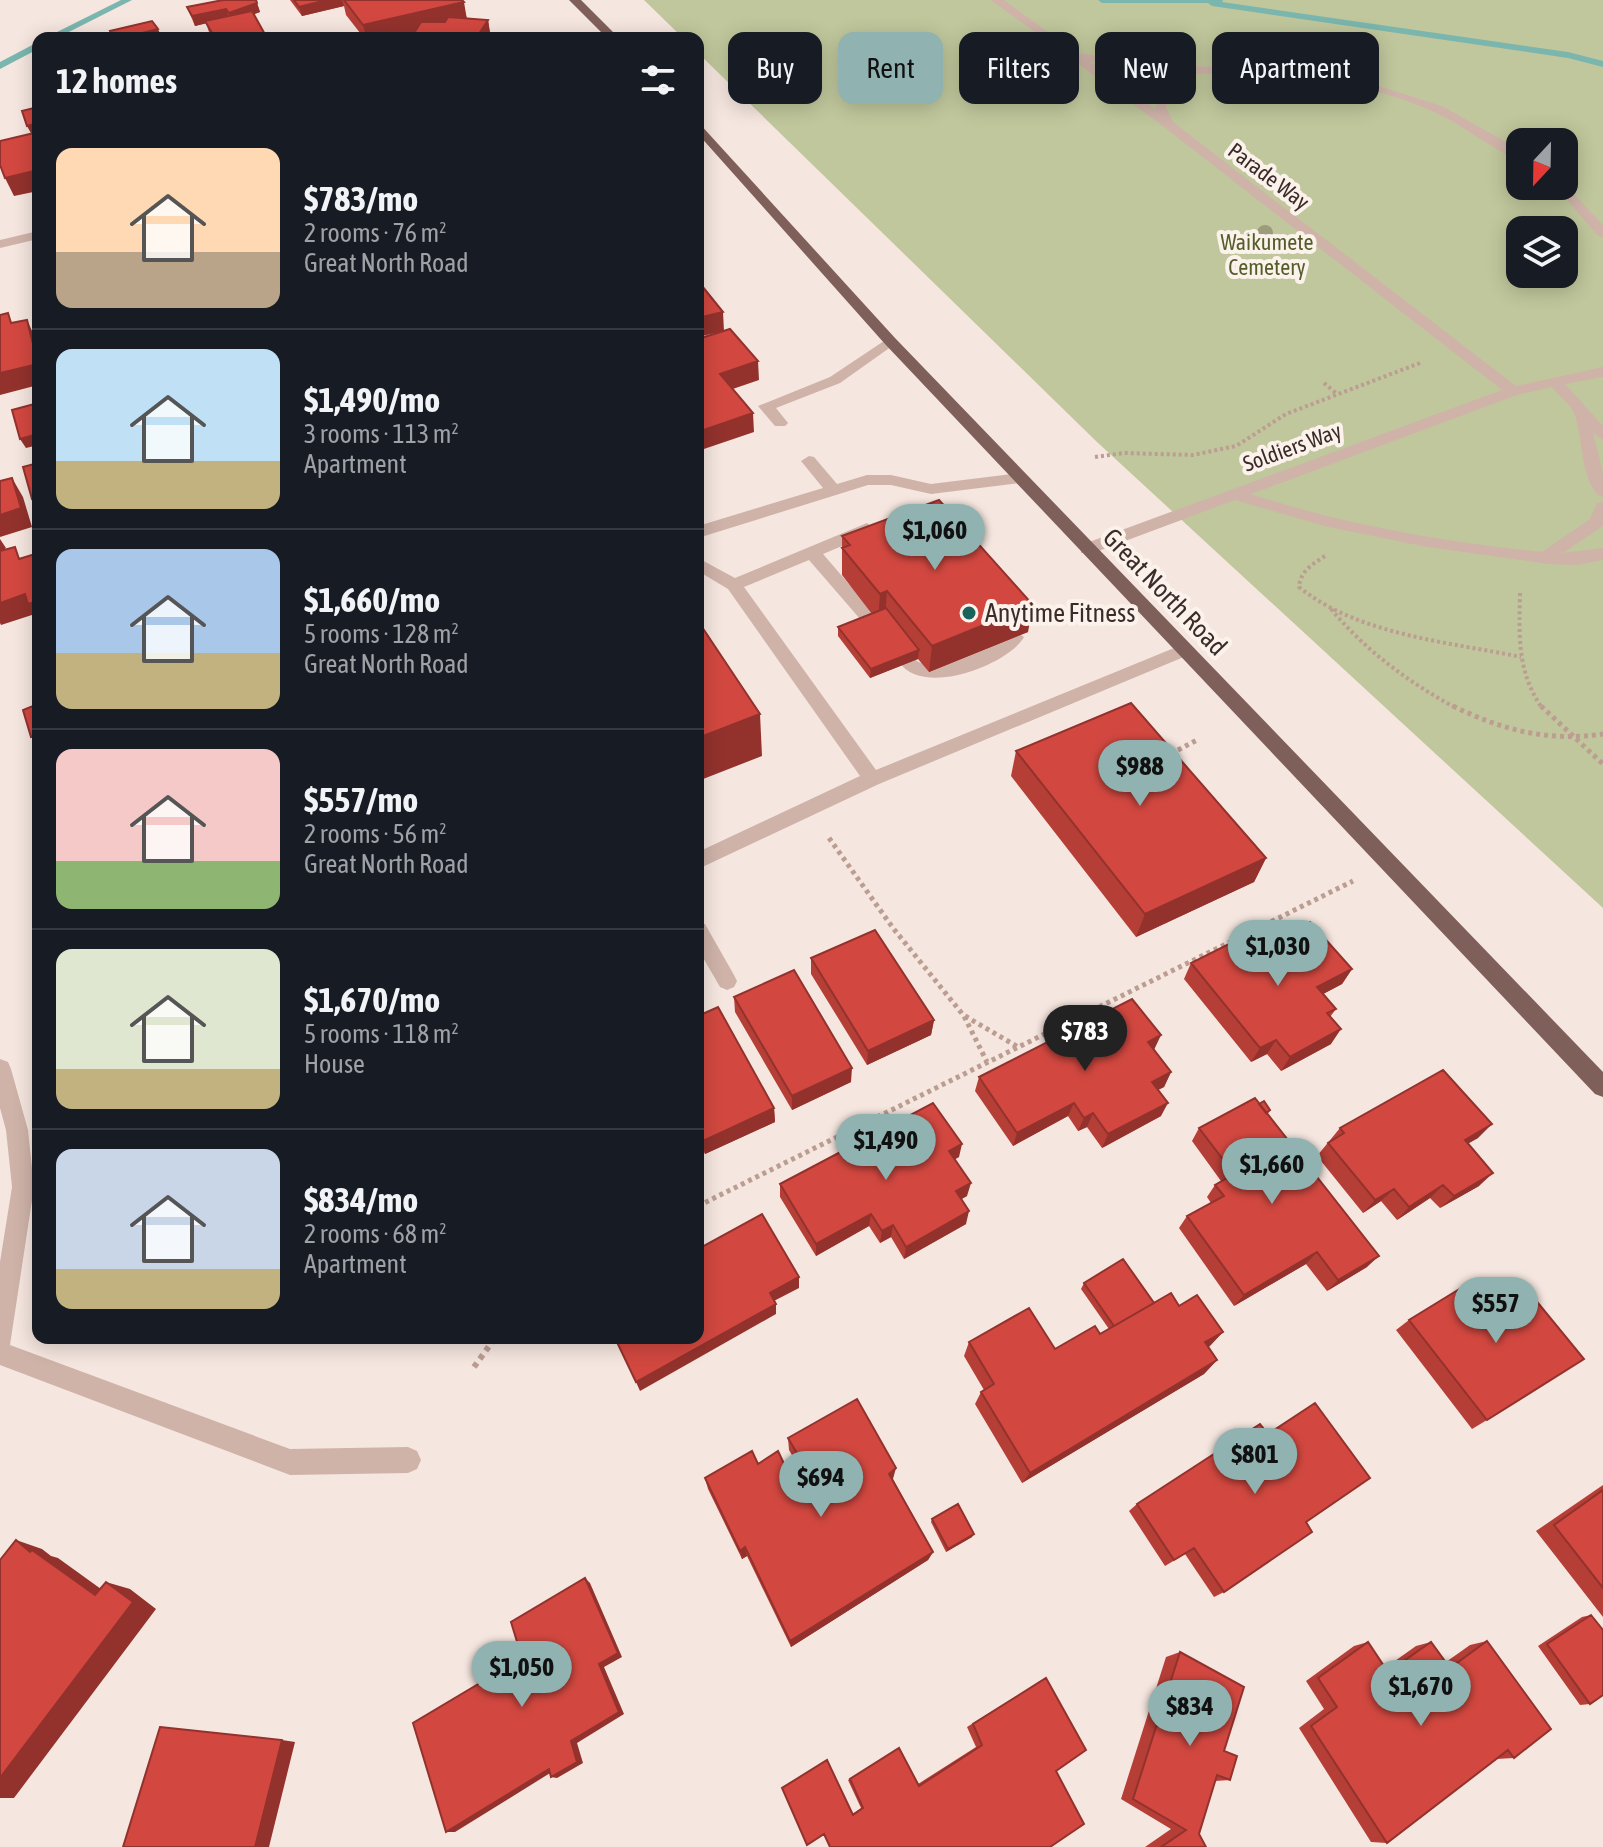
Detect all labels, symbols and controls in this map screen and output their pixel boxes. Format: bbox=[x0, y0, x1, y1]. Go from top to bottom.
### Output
chip: Buy bbox=[728, 32, 822, 104]
chip: Rent bbox=[838, 32, 943, 104]
chip: Filters bbox=[959, 32, 1079, 104]
chip: New bbox=[1095, 32, 1196, 104]
chip: Apartment bbox=[1212, 32, 1379, 104]
icon: filters bbox=[636, 58, 680, 102]
text: 12 homes bbox=[56, 61, 177, 100]
north arrow bbox=[1506, 128, 1578, 200]
map controls bbox=[1506, 128, 1578, 288]
street label: Parade Way bbox=[1223, 137, 1315, 215]
text: $783/mo bbox=[304, 179, 418, 218]
icon: home bbox=[120, 180, 216, 276]
button: layers bbox=[1506, 216, 1578, 288]
text: 2 rooms · 76 m² bbox=[304, 218, 446, 248]
park label: Waikumete Cemetery bbox=[1221, 229, 1313, 280]
text: Great North Road bbox=[304, 248, 469, 278]
text: $1,490/mo bbox=[304, 380, 440, 419]
icon: home bbox=[120, 381, 216, 477]
street label: Soldiers Way bbox=[1239, 417, 1345, 477]
text: 3 rooms · 113 m² bbox=[304, 419, 459, 449]
text: Apartment bbox=[304, 449, 407, 479]
pin: $1,060 bbox=[870, 504, 1000, 572]
text: $1,060 bbox=[903, 515, 967, 545]
street label: Great North Road bbox=[1097, 522, 1233, 662]
text: $1,660/mo bbox=[304, 580, 440, 619]
icon: home bbox=[120, 581, 216, 677]
place label: Anytime Fitness bbox=[985, 598, 1135, 628]
marker: Anytime Fitness bbox=[960, 604, 978, 622]
text: 5 rooms · 128 m² bbox=[304, 619, 459, 649]
text: Great North Road bbox=[304, 649, 469, 679]
pin: $988 bbox=[1093, 740, 1187, 808]
text: $988 bbox=[1116, 751, 1164, 781]
text: $557/mo bbox=[304, 780, 418, 819]
icon: home bbox=[120, 781, 216, 877]
text: 2 rooms · 56 m² bbox=[304, 819, 446, 849]
text: Great North Road bbox=[304, 849, 469, 879]
pin: $1,030 bbox=[1213, 920, 1343, 988]
text: $1,030 bbox=[1246, 931, 1310, 961]
text: $1,670/mo bbox=[304, 980, 440, 1019]
icon: home bbox=[120, 981, 216, 1077]
pin: $783 bbox=[1038, 1005, 1132, 1073]
text: $783 bbox=[1061, 1016, 1109, 1046]
text: 5 rooms · 118 m² bbox=[304, 1019, 459, 1049]
text: House bbox=[304, 1049, 365, 1079]
pin: $1,490 bbox=[821, 1114, 951, 1182]
text: $1,490 bbox=[854, 1125, 918, 1155]
pin: $1,660 bbox=[1207, 1138, 1337, 1206]
text: $1,660 bbox=[1240, 1149, 1304, 1179]
text: $834/mo bbox=[304, 1180, 418, 1219]
icon: home bbox=[120, 1181, 216, 1277]
text: 2 rooms · 68 m² bbox=[304, 1219, 446, 1249]
text: Apartment bbox=[304, 1249, 407, 1279]
pin: $557 bbox=[1449, 1277, 1543, 1345]
text: $557 bbox=[1472, 1288, 1520, 1318]
pin: $801 bbox=[1208, 1428, 1302, 1496]
text: $801 bbox=[1231, 1439, 1279, 1469]
pin: $694 bbox=[774, 1451, 868, 1519]
text: $694 bbox=[797, 1462, 845, 1492]
pin: $1,050 bbox=[457, 1641, 587, 1709]
text: $1,050 bbox=[490, 1652, 554, 1682]
pin: $1,670 bbox=[1356, 1660, 1486, 1728]
text: $1,670 bbox=[1389, 1671, 1453, 1701]
pin: $834 bbox=[1143, 1680, 1237, 1748]
text: $834 bbox=[1166, 1691, 1214, 1721]

